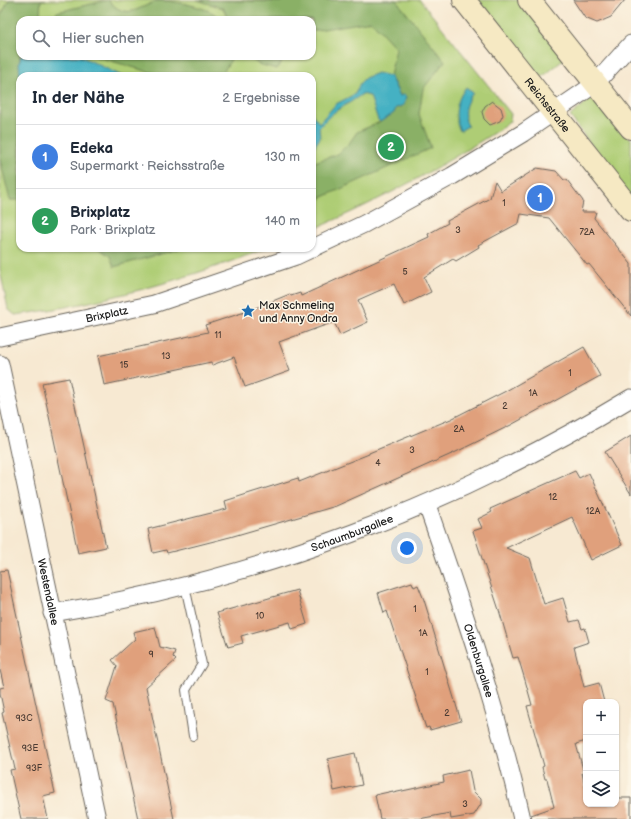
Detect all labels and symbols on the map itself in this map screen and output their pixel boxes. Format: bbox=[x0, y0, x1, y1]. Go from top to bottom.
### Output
street label: Reichsstraße bbox=[521, 75, 573, 135]
pin: 2 bbox=[378, 132, 404, 162]
pin: 1 bbox=[527, 183, 553, 213]
house number: 1 bbox=[502, 198, 506, 209]
house number: 3 bbox=[455, 225, 461, 236]
house number: 72A bbox=[579, 227, 595, 238]
house number: 5 bbox=[402, 267, 408, 278]
place label: Max Schmeling und Anny Ondra bbox=[259, 299, 338, 325]
place icon: Max Schmeling und Anny Ondra bbox=[240, 303, 256, 319]
street label: Brixplatz bbox=[84, 304, 130, 326]
house number: 11 bbox=[215, 330, 221, 341]
house number: 13 bbox=[161, 351, 171, 362]
house number: 15 bbox=[120, 360, 128, 371]
house number: 1 bbox=[568, 368, 572, 379]
house number: 1A bbox=[529, 388, 538, 399]
house number: 2 bbox=[502, 401, 508, 412]
house number: 2A bbox=[454, 424, 465, 435]
house number: 3 bbox=[409, 445, 415, 456]
house number: 4 bbox=[375, 458, 381, 469]
house number: 12 bbox=[549, 492, 558, 503]
house number: 12A bbox=[586, 506, 601, 517]
street label: Schaumburgallee bbox=[309, 512, 396, 555]
your location bbox=[397, 538, 417, 558]
street label: Westendallee bbox=[35, 558, 62, 627]
house number: 1 bbox=[413, 604, 417, 615]
house number: 10 bbox=[256, 611, 264, 622]
street label: Oldenburgallee bbox=[461, 622, 496, 700]
house number: 1A bbox=[419, 628, 428, 639]
house number: 9 bbox=[148, 649, 154, 660]
house number: 1 bbox=[425, 667, 429, 678]
house number: 2 bbox=[444, 708, 450, 719]
house number: 93C bbox=[15, 713, 33, 724]
house number: 93E bbox=[22, 743, 38, 754]
house number: 93F bbox=[26, 763, 43, 774]
house number: 3 bbox=[462, 799, 468, 810]

